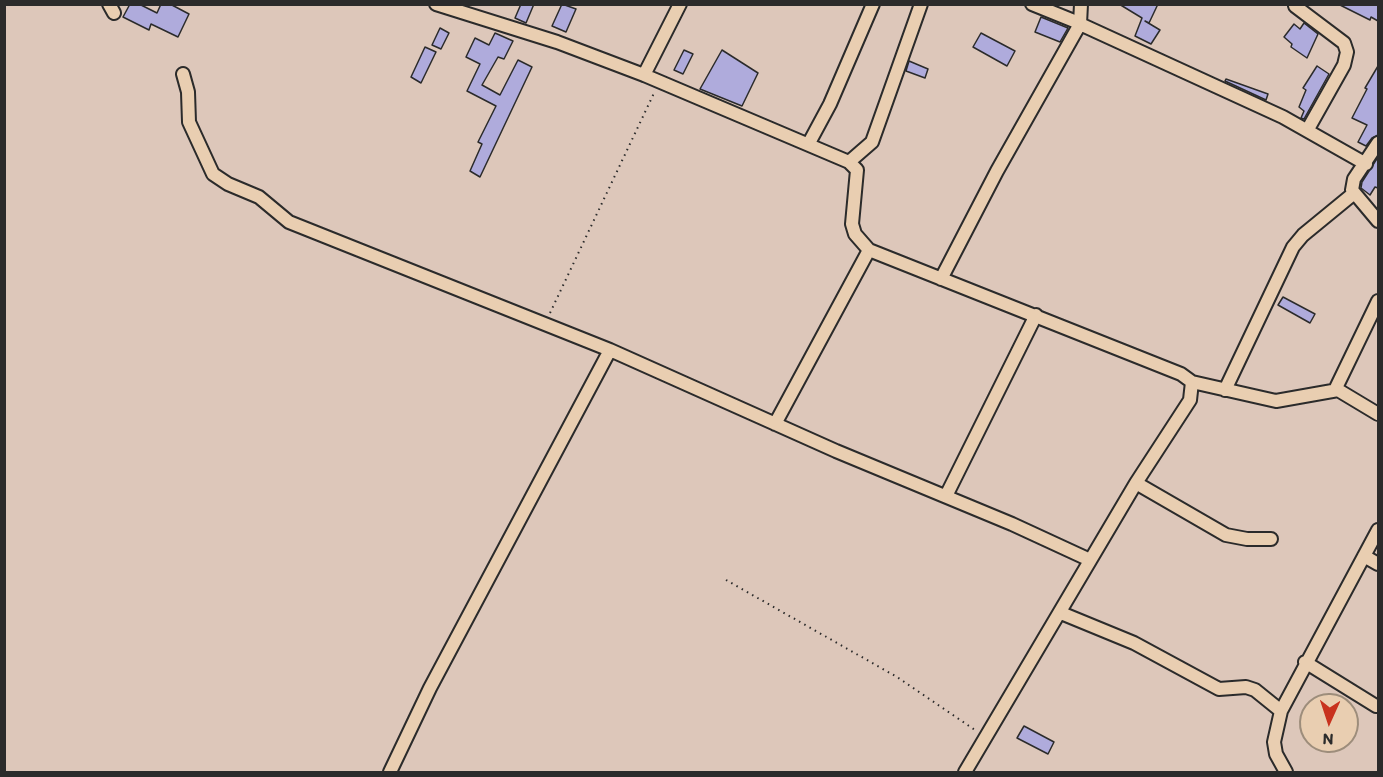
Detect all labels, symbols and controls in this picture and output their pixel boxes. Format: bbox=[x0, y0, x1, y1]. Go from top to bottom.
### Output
north arrow bbox=[1299, 693, 1359, 753]
text: N bbox=[1322, 730, 1334, 749]

